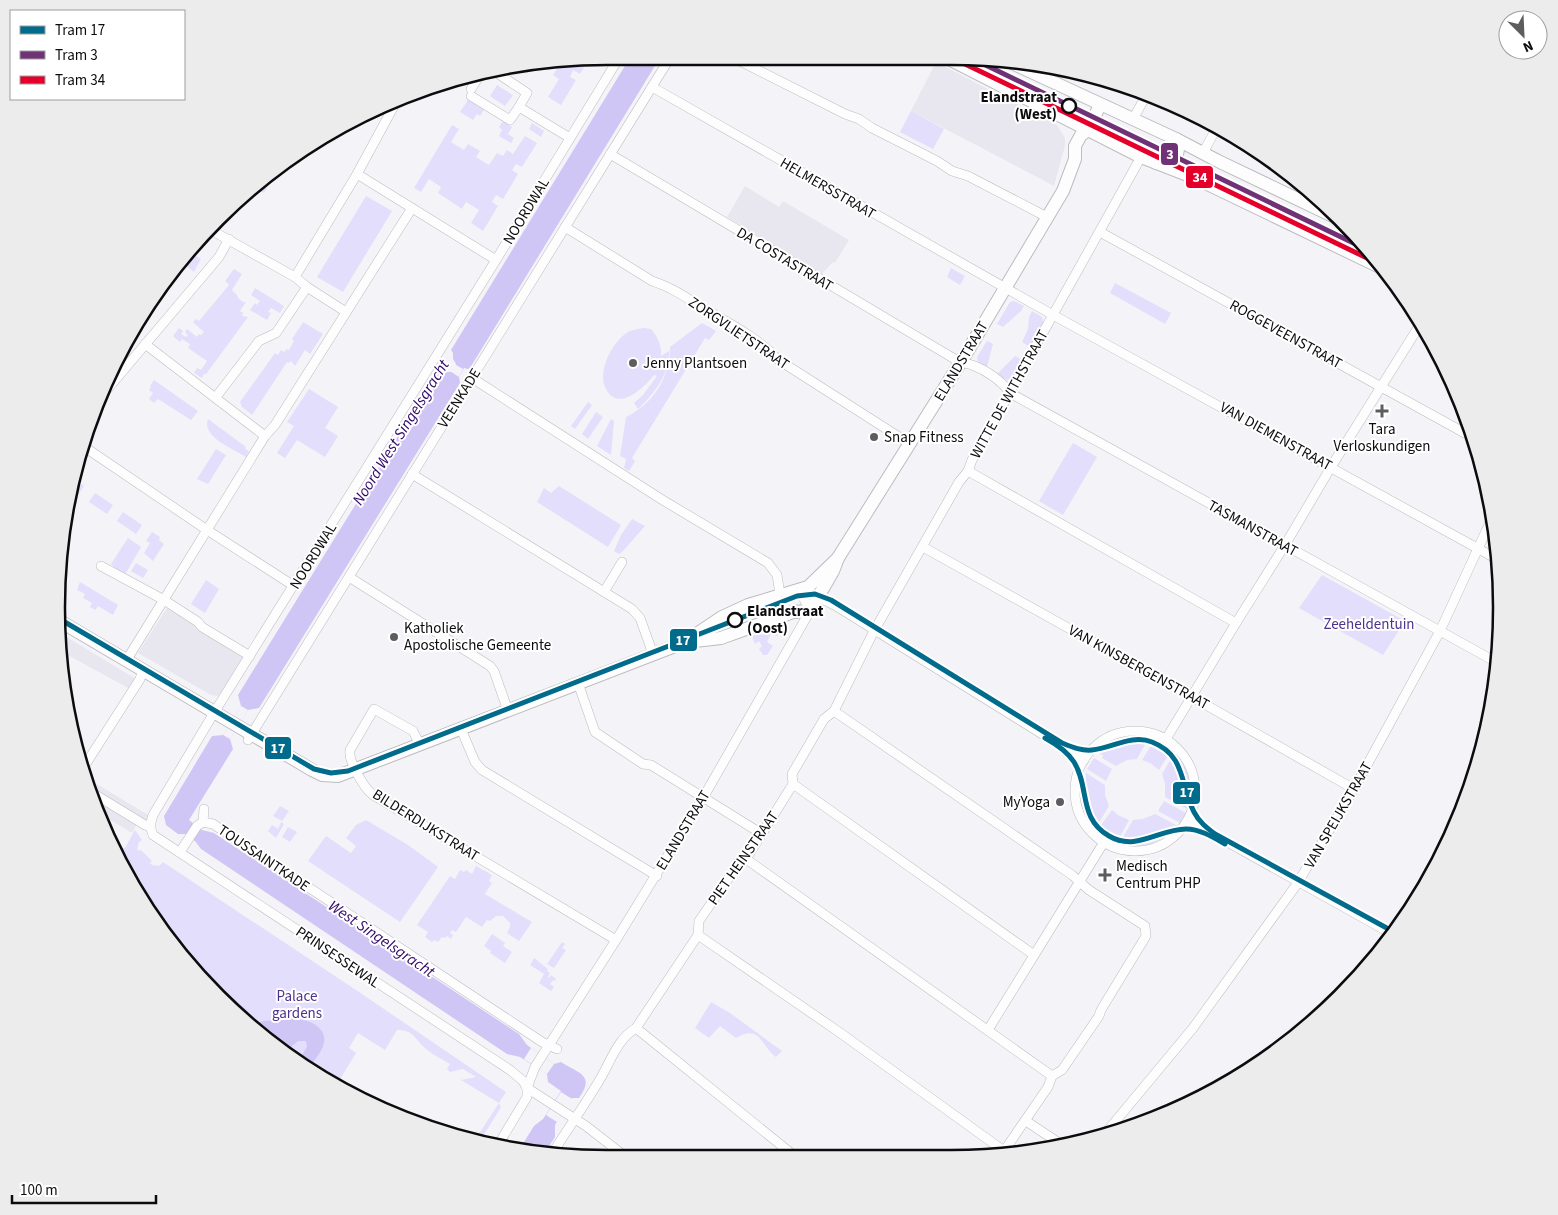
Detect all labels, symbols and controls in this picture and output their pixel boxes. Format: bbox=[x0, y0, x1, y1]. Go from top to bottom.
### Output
legend bbox=[10, 10, 185, 100]
north arrow bbox=[1498, 10, 1548, 60]
text: Tram 17 bbox=[55, 20, 105, 41]
text: N bbox=[1520, 35, 1536, 57]
text: Tram 3 bbox=[55, 45, 98, 66]
text: Tram 34 bbox=[55, 70, 106, 91]
place label: Elandstraat (West) bbox=[980, 87, 1057, 125]
marker: Elandstraat (West) bbox=[1061, 98, 1077, 114]
line badge: 3 bbox=[1160, 142, 1179, 166]
text: 3 bbox=[1166, 145, 1174, 165]
street label: HELMERSSTRAAT bbox=[776, 152, 880, 224]
line badge: 34 bbox=[1185, 165, 1214, 189]
text: 34 bbox=[1193, 168, 1208, 188]
street label: NOORDWAL bbox=[498, 174, 555, 249]
street label: DA COSTASTRAAT bbox=[733, 222, 837, 297]
street label: ZORGVLIETSTRAAT bbox=[684, 292, 793, 375]
street label: ROGGEVEENSTRAAT bbox=[1226, 295, 1346, 374]
street label: ELANDSTRAAT bbox=[929, 317, 994, 405]
street label: WITTE DE WITHSTRAAT bbox=[965, 326, 1054, 462]
place label: Jenny Plantsoen bbox=[643, 353, 747, 374]
water label: Noord West Singelsgracht bbox=[347, 355, 455, 509]
marker: Jenny Plantsoen bbox=[627, 357, 639, 369]
street label: VEENKADE bbox=[433, 364, 486, 432]
street label: VAN DIEMENSTRAAT bbox=[1216, 397, 1336, 476]
marker: Tara Verloskundigen bbox=[1375, 404, 1389, 418]
place label: Tara Verloskundigen bbox=[1334, 419, 1430, 457]
place label: Snap Fitness bbox=[884, 427, 964, 448]
marker: Snap Fitness bbox=[868, 431, 880, 443]
street label: TASMANSTRAAT bbox=[1204, 495, 1302, 562]
street label: NOORDWAL bbox=[285, 519, 342, 593]
place label: Elandstraat (Oost) bbox=[747, 601, 824, 639]
marker: Elandstraat (Oost) bbox=[727, 612, 743, 628]
park label: Zeeheldentuin bbox=[1323, 614, 1415, 635]
place label: Katholiek Apostolische Gemeente bbox=[404, 618, 551, 656]
street label: VAN KINSBERGENSTRAAT bbox=[1064, 620, 1213, 715]
line badge: 17 bbox=[669, 628, 698, 652]
marker: Katholiek Apostolische Gemeente bbox=[388, 631, 400, 643]
text: 17 bbox=[676, 631, 690, 651]
line badge: 17 bbox=[264, 736, 292, 760]
text: 17 bbox=[271, 739, 285, 759]
street label: VAN SPEIJKSTRAAT bbox=[1299, 758, 1378, 873]
line badge: 17 bbox=[1172, 781, 1201, 805]
text: 17 bbox=[1180, 783, 1194, 803]
street label: BILDERDIJKSTRAAT bbox=[368, 784, 483, 867]
street label: ELANDSTRAAT bbox=[651, 786, 716, 874]
place label: MyYoga bbox=[1003, 792, 1050, 813]
marker: MyYoga bbox=[1054, 796, 1066, 808]
street label: PIET HEINSTRAAT bbox=[703, 807, 784, 910]
street label: TOUSSAINTKADE bbox=[214, 820, 314, 897]
place label: Medisch Centrum PHP bbox=[1116, 856, 1201, 894]
marker: Medisch Centrum PHP bbox=[1098, 868, 1112, 882]
water label: West Singelsgracht bbox=[324, 895, 440, 983]
street label: PRINSESSEWAL bbox=[291, 921, 384, 993]
park label: Palace gardens bbox=[272, 986, 322, 1024]
scale bar bbox=[12, 1172, 156, 1204]
text: 100 m bbox=[20, 1180, 58, 1201]

